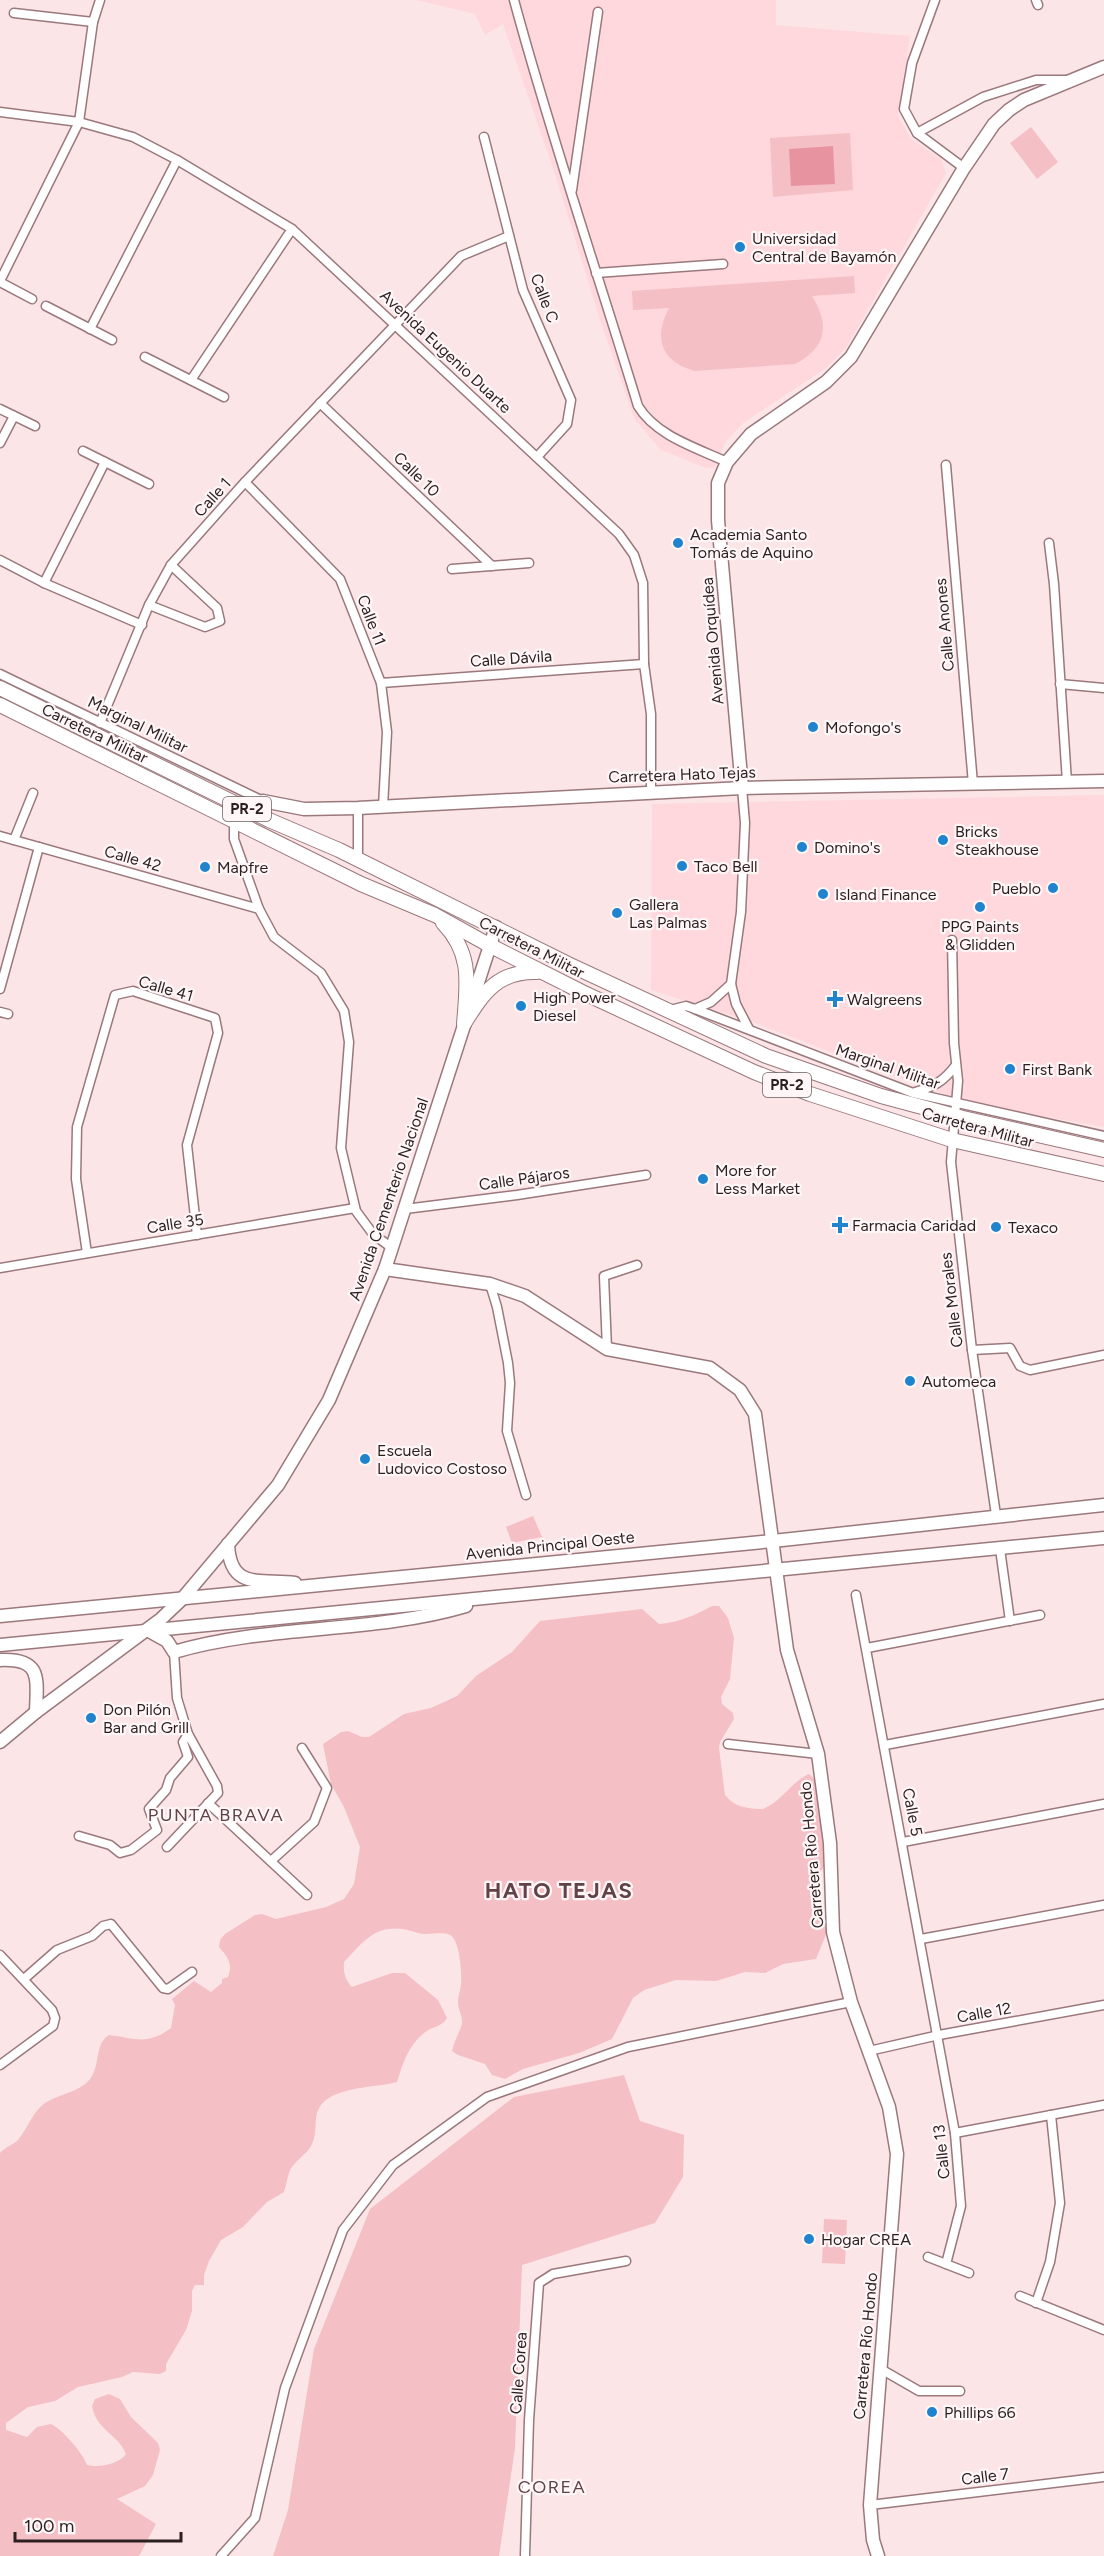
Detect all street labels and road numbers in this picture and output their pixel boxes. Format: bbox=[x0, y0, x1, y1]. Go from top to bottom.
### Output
street label: Calle C bbox=[527, 271, 563, 325]
street label: Avenida Eugenio Duarte bbox=[376, 286, 515, 417]
street label: Calle 10 bbox=[390, 448, 444, 501]
street label: Calle 1 bbox=[190, 474, 235, 521]
street label: Avenida Orquídea bbox=[697, 577, 728, 705]
street label: Calle Anones bbox=[931, 578, 958, 672]
street label: Calle 11 bbox=[353, 592, 390, 648]
street label: Calle Dávila bbox=[469, 646, 553, 671]
street label: Marginal Militar bbox=[85, 692, 191, 757]
street label: Carretera Militar bbox=[39, 700, 151, 768]
street label: Carretera Hato Tejas bbox=[608, 762, 756, 787]
road number: PR-2 bbox=[223, 797, 271, 821]
street label: Calle 42 bbox=[102, 841, 164, 876]
street label: Carretera Militar bbox=[476, 913, 588, 982]
street label: Calle 41 bbox=[136, 972, 195, 1005]
street label: Marginal Militar bbox=[833, 1040, 943, 1093]
road number: PR-2 bbox=[763, 1073, 811, 1097]
street label: Avenida Cementerio Nacional bbox=[345, 1095, 432, 1303]
street label: Carretera Militar bbox=[920, 1103, 1037, 1152]
street label: Calle Pájaros bbox=[478, 1163, 571, 1194]
street label: Calle 35 bbox=[145, 1210, 205, 1237]
street label: Calle Morales bbox=[936, 1251, 967, 1349]
street label: Avenida Principal Oeste bbox=[465, 1527, 636, 1564]
street label: Carretera Río Hondo bbox=[796, 1781, 827, 1929]
street label: Calle 5 bbox=[899, 1786, 926, 1838]
street label: Calle 12 bbox=[955, 1998, 1013, 2027]
street label: Calle 13 bbox=[929, 2124, 954, 2180]
street label: Carretera Río Hondo bbox=[850, 2272, 881, 2420]
street label: Calle Corea bbox=[506, 2331, 531, 2415]
street label: Calle 7 bbox=[960, 2464, 1010, 2489]

